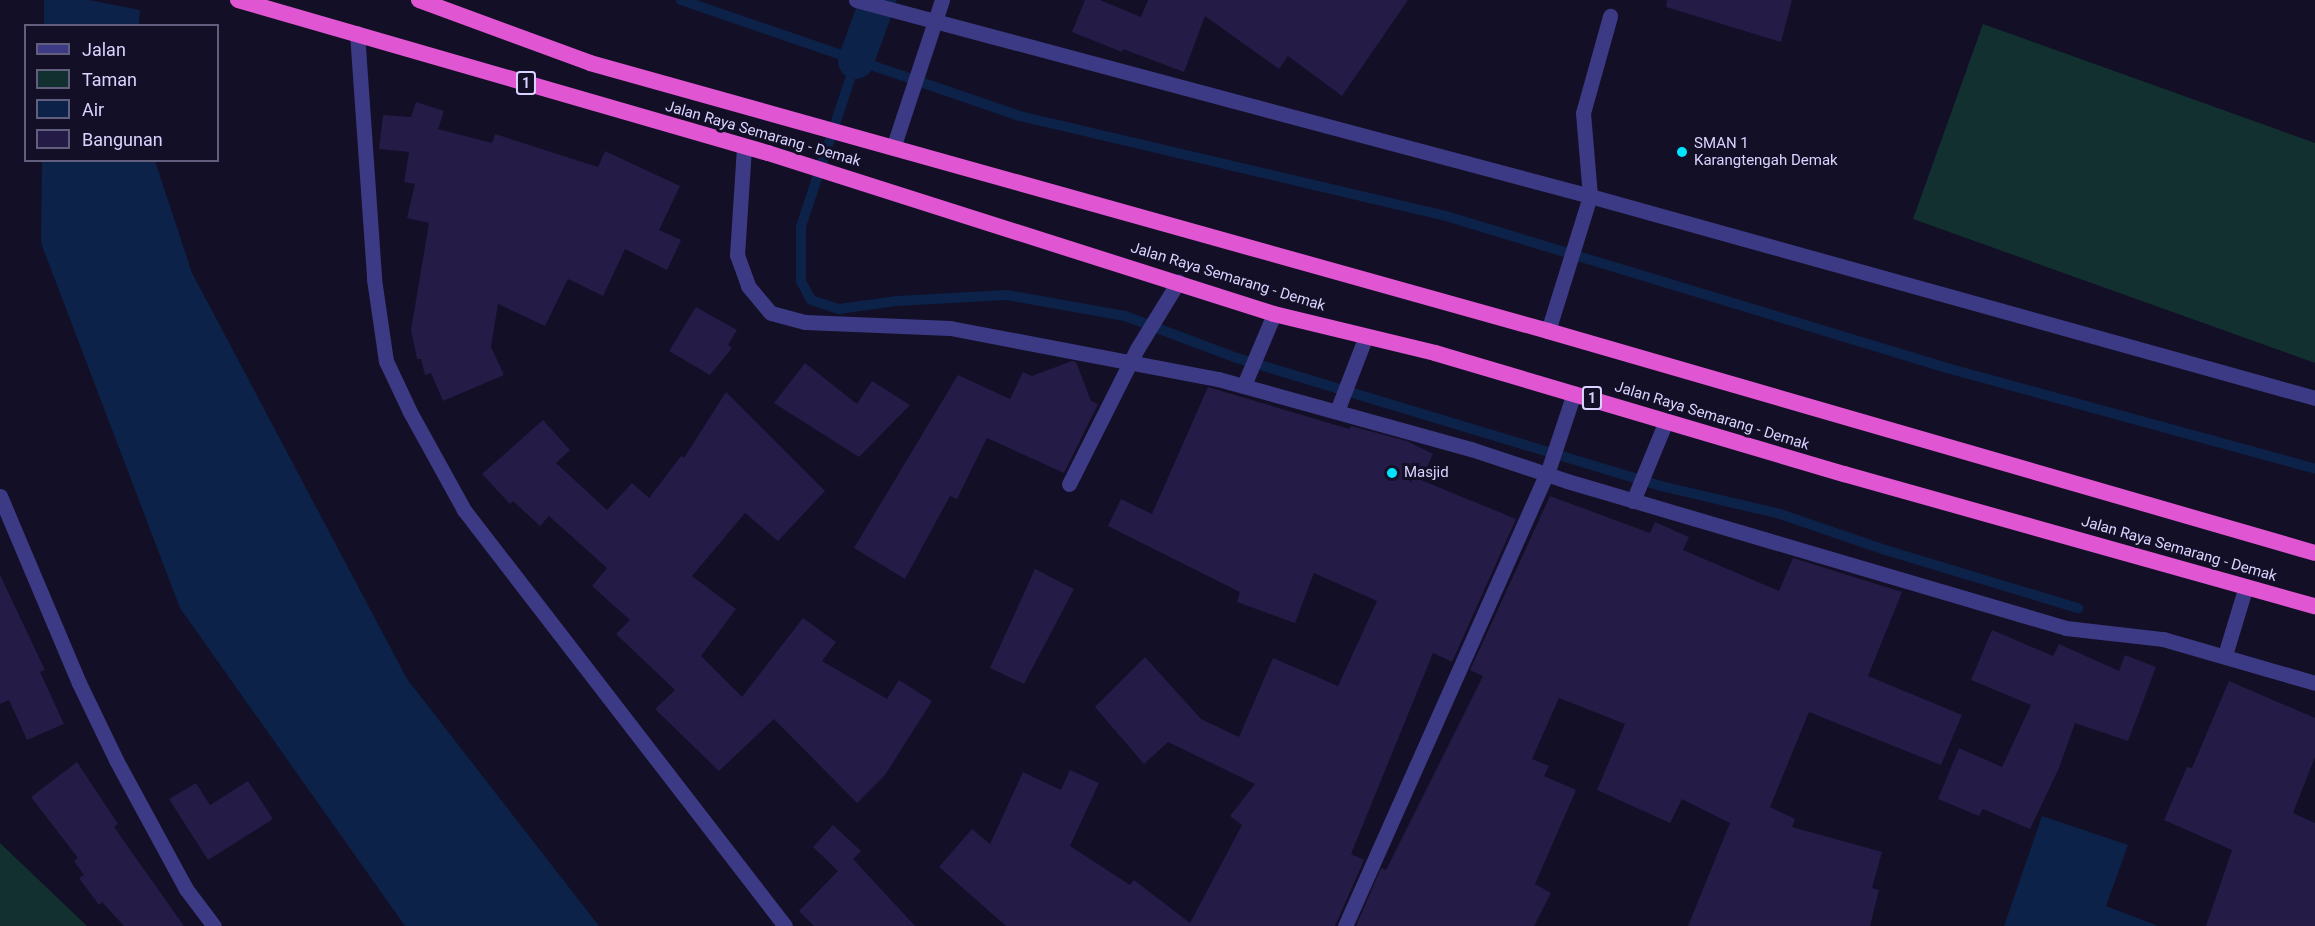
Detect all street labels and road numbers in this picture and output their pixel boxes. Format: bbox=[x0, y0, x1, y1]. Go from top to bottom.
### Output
road number: 1 bbox=[516, 72, 536, 94]
street label: Jalan Raya Semarang - Demak bbox=[663, 97, 863, 171]
street label: Jalan Raya Semarang - Demak bbox=[1129, 239, 1327, 315]
street label: Jalan Raya Semarang - Demak bbox=[1613, 378, 1811, 454]
road number: 1 bbox=[1582, 387, 1602, 409]
street label: Jalan Raya Semarang - Demak bbox=[2079, 512, 2279, 586]

